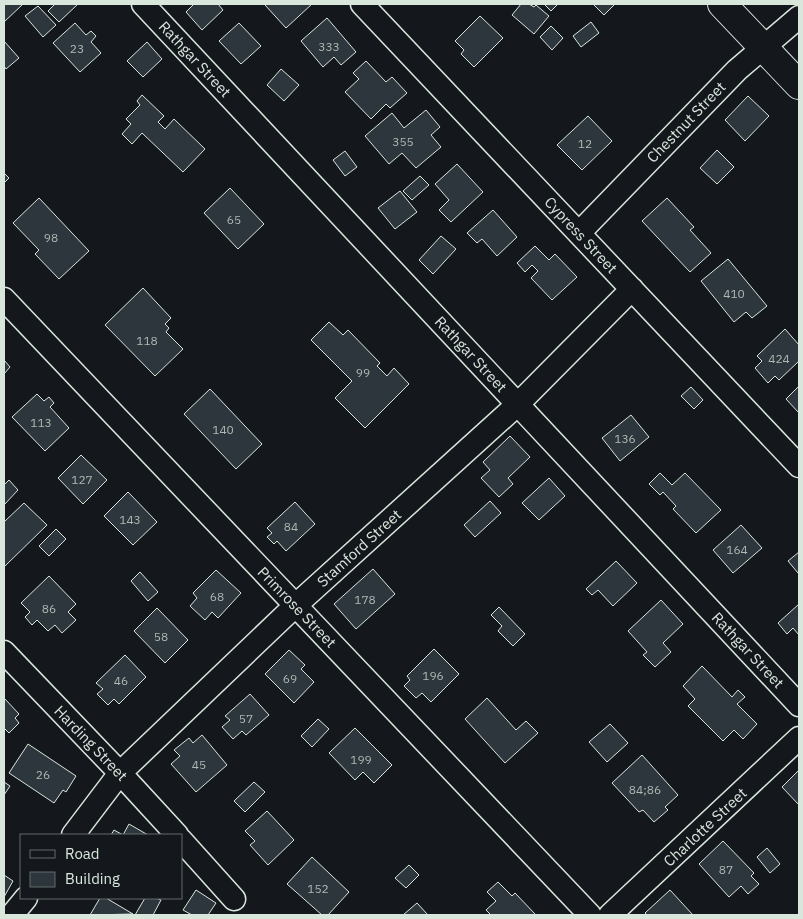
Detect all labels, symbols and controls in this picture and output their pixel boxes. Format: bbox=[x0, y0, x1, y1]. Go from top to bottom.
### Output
street label: Rathgar Street bbox=[155, 17, 235, 101]
house number: 333 bbox=[318, 39, 340, 54]
house number: 23 bbox=[70, 41, 84, 56]
street label: Chestnut Street bbox=[643, 77, 729, 167]
house number: 355 bbox=[392, 134, 414, 149]
house number: 12 bbox=[578, 136, 592, 151]
street label: Cypress Street bbox=[541, 193, 621, 277]
house number: 65 bbox=[227, 212, 241, 227]
house number: 98 bbox=[44, 230, 58, 245]
house number: 410 bbox=[723, 286, 745, 301]
street label: Rathgar Street bbox=[431, 312, 511, 396]
house number: 118 bbox=[136, 333, 158, 348]
house number: 424 bbox=[768, 351, 790, 366]
house number: 99 bbox=[356, 365, 370, 380]
house number: 113 bbox=[30, 415, 52, 430]
house number: 140 bbox=[212, 422, 234, 437]
house number: 136 bbox=[614, 431, 636, 446]
house number: 127 bbox=[71, 472, 93, 487]
street label: Stamford Street bbox=[313, 505, 405, 591]
house number: 143 bbox=[119, 512, 141, 527]
house number: 84 bbox=[284, 519, 298, 534]
house number: 164 bbox=[726, 542, 748, 557]
street label: Primrose Street bbox=[254, 563, 340, 651]
house number: 68 bbox=[210, 589, 224, 604]
house number: 178 bbox=[354, 592, 376, 607]
house number: 86 bbox=[42, 601, 56, 616]
street label: Rathgar Street bbox=[708, 608, 788, 692]
house number: 58 bbox=[154, 629, 168, 644]
house number: 196 bbox=[422, 668, 444, 683]
house number: 69 bbox=[283, 671, 297, 686]
house number: 46 bbox=[114, 673, 128, 688]
street label: Harding Street bbox=[50, 701, 132, 785]
house number: 57 bbox=[239, 711, 253, 726]
house number: 199 bbox=[350, 752, 372, 767]
house number: 45 bbox=[192, 757, 206, 772]
house number: 26 bbox=[36, 767, 50, 782]
house number: 84;86 bbox=[629, 782, 661, 797]
street label: Charlotte Street bbox=[659, 784, 751, 870]
legend bbox=[20, 834, 182, 899]
text: Road bbox=[65, 844, 100, 863]
house number: 87 bbox=[719, 862, 733, 877]
text: Building bbox=[65, 869, 120, 888]
house number: 152 bbox=[307, 881, 329, 896]

